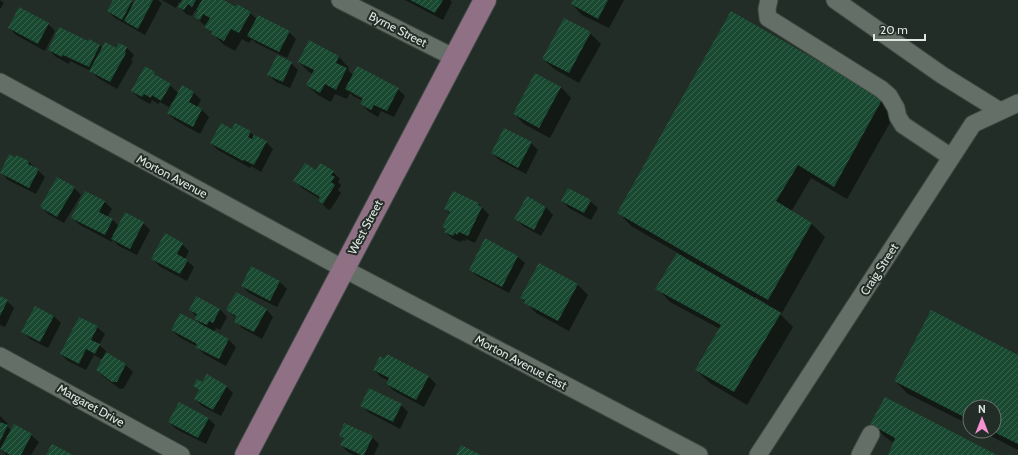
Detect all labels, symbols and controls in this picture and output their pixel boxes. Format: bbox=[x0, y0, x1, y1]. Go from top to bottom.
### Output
street label: Byrne Street bbox=[366, 8, 430, 50]
scale bar bbox=[874, 16, 925, 42]
text: 20 m bbox=[880, 22, 908, 37]
street label: Morton Avenue bbox=[134, 151, 210, 201]
street label: West Street bbox=[344, 197, 386, 257]
street label: Craig Street bbox=[857, 240, 901, 298]
street label: Morton Avenue East bbox=[472, 331, 570, 393]
street label: Margaret Drive bbox=[55, 380, 127, 430]
north arrow bbox=[962, 399, 1002, 439]
text: N bbox=[978, 402, 986, 416]

